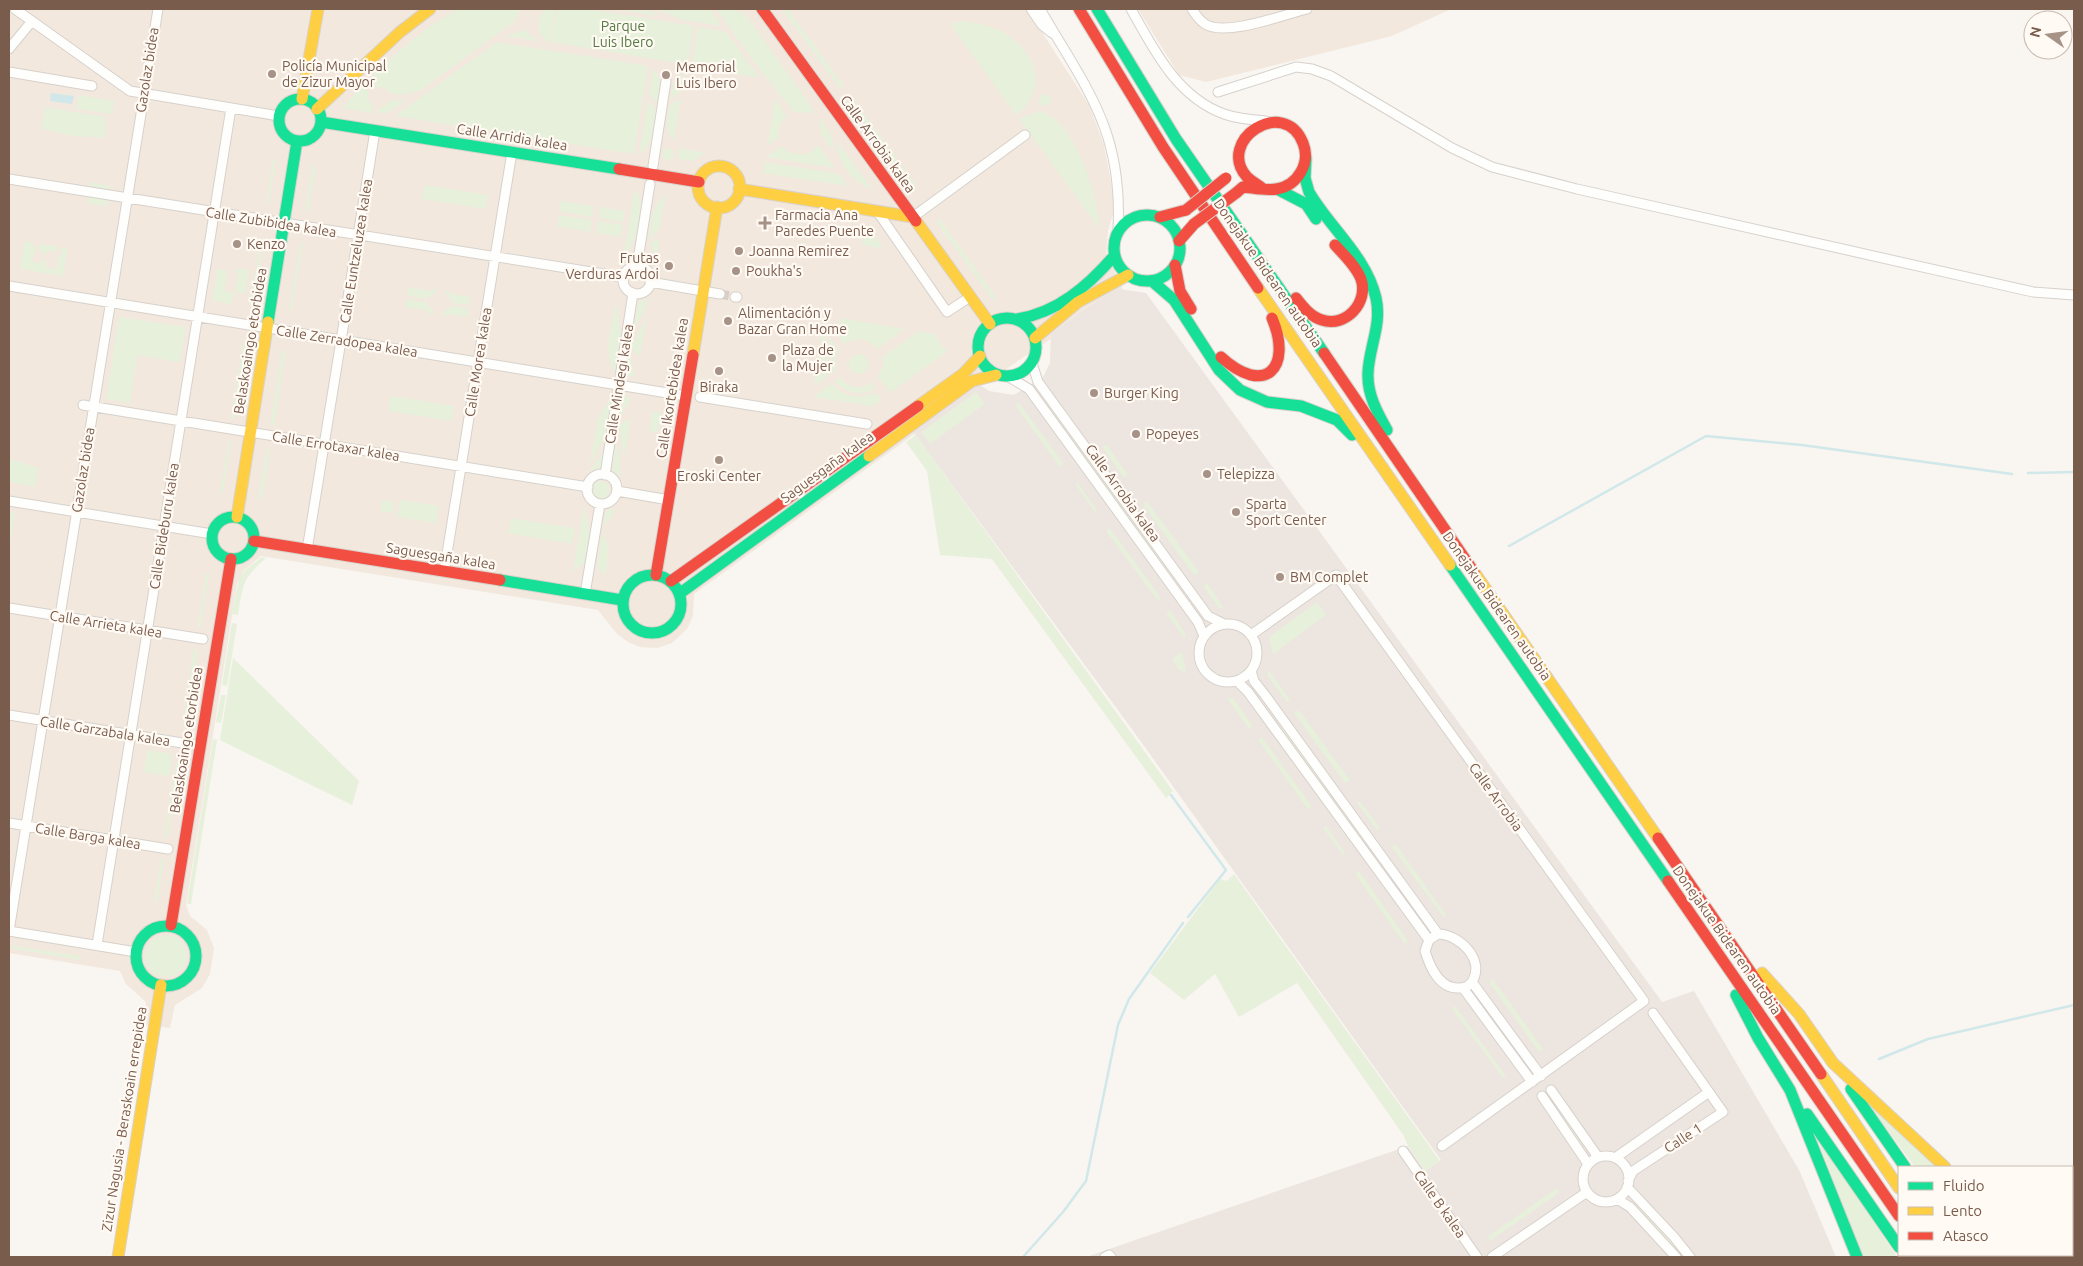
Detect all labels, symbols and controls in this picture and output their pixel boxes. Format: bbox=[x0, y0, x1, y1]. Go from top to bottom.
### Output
north arrow bbox=[2023, 10, 2073, 60]
park label: Parque Luis Ibero bbox=[593, 18, 653, 50]
text: N bbox=[2026, 25, 2044, 39]
street label: Gazolaz bidea bbox=[132, 26, 162, 114]
place label: Policía Municipal de Zizur Mayor bbox=[282, 58, 387, 90]
place label: Memorial Luis Ibero bbox=[676, 59, 737, 91]
marker: Policía Municipal de Zizur Mayor bbox=[266, 68, 278, 80]
marker: Memorial Luis Ibero bbox=[660, 69, 672, 81]
street label: Calle Arrobia kalea bbox=[837, 92, 919, 196]
street label: Calle Arridia kalea bbox=[455, 120, 569, 154]
street label: Calle Euntzeluzea kalea bbox=[337, 177, 375, 325]
street label: Donejakue Bidearen autobia bbox=[1210, 196, 1326, 350]
street label: Calle Zubibidea kalea bbox=[204, 204, 338, 240]
place label: Farmacia Ana Paredes Puente bbox=[775, 207, 874, 239]
marker: Farmacia Ana Paredes Puente bbox=[759, 217, 771, 229]
place label: Kenzo bbox=[247, 236, 286, 252]
marker: Kenzo bbox=[231, 238, 243, 250]
place label: Joanna Remirez bbox=[749, 243, 849, 259]
marker: Joanna Remirez bbox=[733, 245, 745, 257]
place label: Frutas Verduras Ardoi bbox=[565, 250, 659, 282]
marker: Frutas Verduras Ardoi bbox=[663, 260, 675, 272]
place label: Poukha's bbox=[746, 263, 802, 279]
marker: Poukha's bbox=[730, 265, 742, 277]
street label: Belaskoaingo etorbidea bbox=[231, 267, 269, 415]
place label: Alimentación y Bazar Gran Home bbox=[738, 305, 847, 337]
street label: Calle Morea kalea bbox=[461, 306, 495, 418]
marker: Alimentación y Bazar Gran Home bbox=[722, 315, 734, 327]
street label: Calle Ikortebidea kalea bbox=[653, 317, 691, 459]
street label: Calle Zerradopea kalea bbox=[275, 322, 419, 360]
street label: Calle Mindegi kalea bbox=[602, 323, 636, 445]
place label: Plaza de la Mujer bbox=[782, 342, 834, 374]
marker: Plaza de la Mujer bbox=[766, 352, 778, 364]
marker: Biraka bbox=[713, 365, 725, 377]
place label: Biraka bbox=[699, 379, 739, 395]
place label: Burger King bbox=[1104, 385, 1179, 401]
marker: Burger King bbox=[1088, 387, 1100, 399]
street label: Gazolaz bidea bbox=[68, 426, 98, 514]
place label: Popeyes bbox=[1146, 426, 1199, 442]
street label: Calle Errotaxar kalea bbox=[271, 428, 401, 464]
street label: Saguesgaña kalea bbox=[777, 428, 877, 506]
marker: Popeyes bbox=[1130, 428, 1142, 440]
street label: Calle Arrobia kalea bbox=[1082, 441, 1164, 545]
marker: Eroski Center bbox=[713, 454, 725, 466]
street label: Calle Bideburu kalea bbox=[146, 462, 182, 590]
place label: Telepizza bbox=[1217, 466, 1275, 482]
place label: Eroski Center bbox=[677, 468, 762, 484]
marker: Telepizza bbox=[1201, 468, 1213, 480]
place label: Sparta Sport Center bbox=[1246, 496, 1327, 528]
marker: Sparta Sport Center bbox=[1230, 506, 1242, 518]
street label: Donejakue Bidearen autobia bbox=[1439, 529, 1555, 683]
street label: Saguesgaña kalea bbox=[385, 539, 497, 573]
place label: BM Complet bbox=[1290, 569, 1369, 585]
marker: BM Complet bbox=[1274, 571, 1286, 583]
street label: Calle Arrieta kalea bbox=[49, 607, 163, 641]
street label: Belaskoaingo etorbidea bbox=[167, 666, 205, 814]
street label: Calle Garzabala kalea bbox=[39, 713, 171, 749]
street label: Calle Arrobia bbox=[1466, 760, 1526, 834]
street label: Calle Barga kalea bbox=[34, 820, 142, 852]
street label: Donejakue Bidearen autobia bbox=[1669, 863, 1785, 1017]
street label: Zizur Nagusia - Beraskoain errepidea bbox=[98, 1005, 150, 1233]
street label: Calle 1 bbox=[1661, 1120, 1705, 1156]
legend bbox=[1898, 1166, 2073, 1256]
street label: Calle B kalea bbox=[1411, 1167, 1469, 1241]
text: Fluido bbox=[1943, 1177, 1985, 1194]
text: Lento bbox=[1943, 1202, 1982, 1219]
text: Atasco bbox=[1943, 1227, 1989, 1244]

